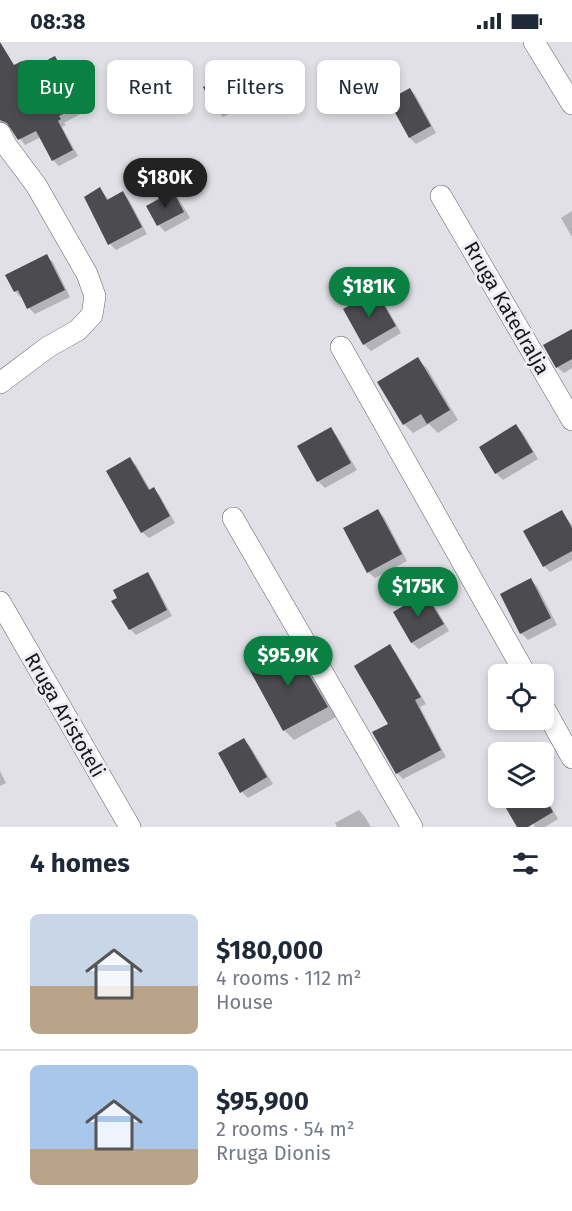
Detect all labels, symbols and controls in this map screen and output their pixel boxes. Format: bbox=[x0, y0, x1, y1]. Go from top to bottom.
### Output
text: 08:38 bbox=[30, 8, 86, 35]
chip: Buy bbox=[18, 60, 95, 114]
chip: Rent bbox=[107, 60, 193, 114]
chip: Filters bbox=[205, 60, 305, 114]
chip: New bbox=[317, 60, 400, 114]
pin: $180K bbox=[123, 158, 207, 209]
text: $180K bbox=[137, 165, 193, 189]
street label: Rruga Katedralja bbox=[459, 237, 555, 379]
pin: $181K bbox=[327, 267, 411, 318]
text: $181K bbox=[343, 274, 395, 298]
pin: $175K bbox=[376, 567, 460, 618]
text: $175K bbox=[392, 574, 444, 598]
pin: $95.9K bbox=[239, 636, 337, 687]
text: $95.9K bbox=[258, 643, 318, 667]
street label: Rruga Aristoteli bbox=[20, 648, 110, 782]
map controls bbox=[488, 664, 554, 808]
button: locate bbox=[488, 664, 554, 730]
button: layers bbox=[488, 742, 554, 808]
icon: filters bbox=[509, 847, 542, 880]
text: 4 homes bbox=[30, 848, 130, 879]
text: $180,000 bbox=[216, 935, 323, 966]
icon: home bbox=[78, 938, 150, 1010]
text: 4 rooms · 112 m² bbox=[216, 966, 362, 990]
text: House bbox=[216, 990, 273, 1014]
text: $95,900 bbox=[216, 1086, 309, 1117]
icon: home bbox=[78, 1089, 150, 1161]
text: 2 rooms · 54 m² bbox=[216, 1117, 355, 1141]
text: Rruga Dionis bbox=[216, 1141, 331, 1165]

